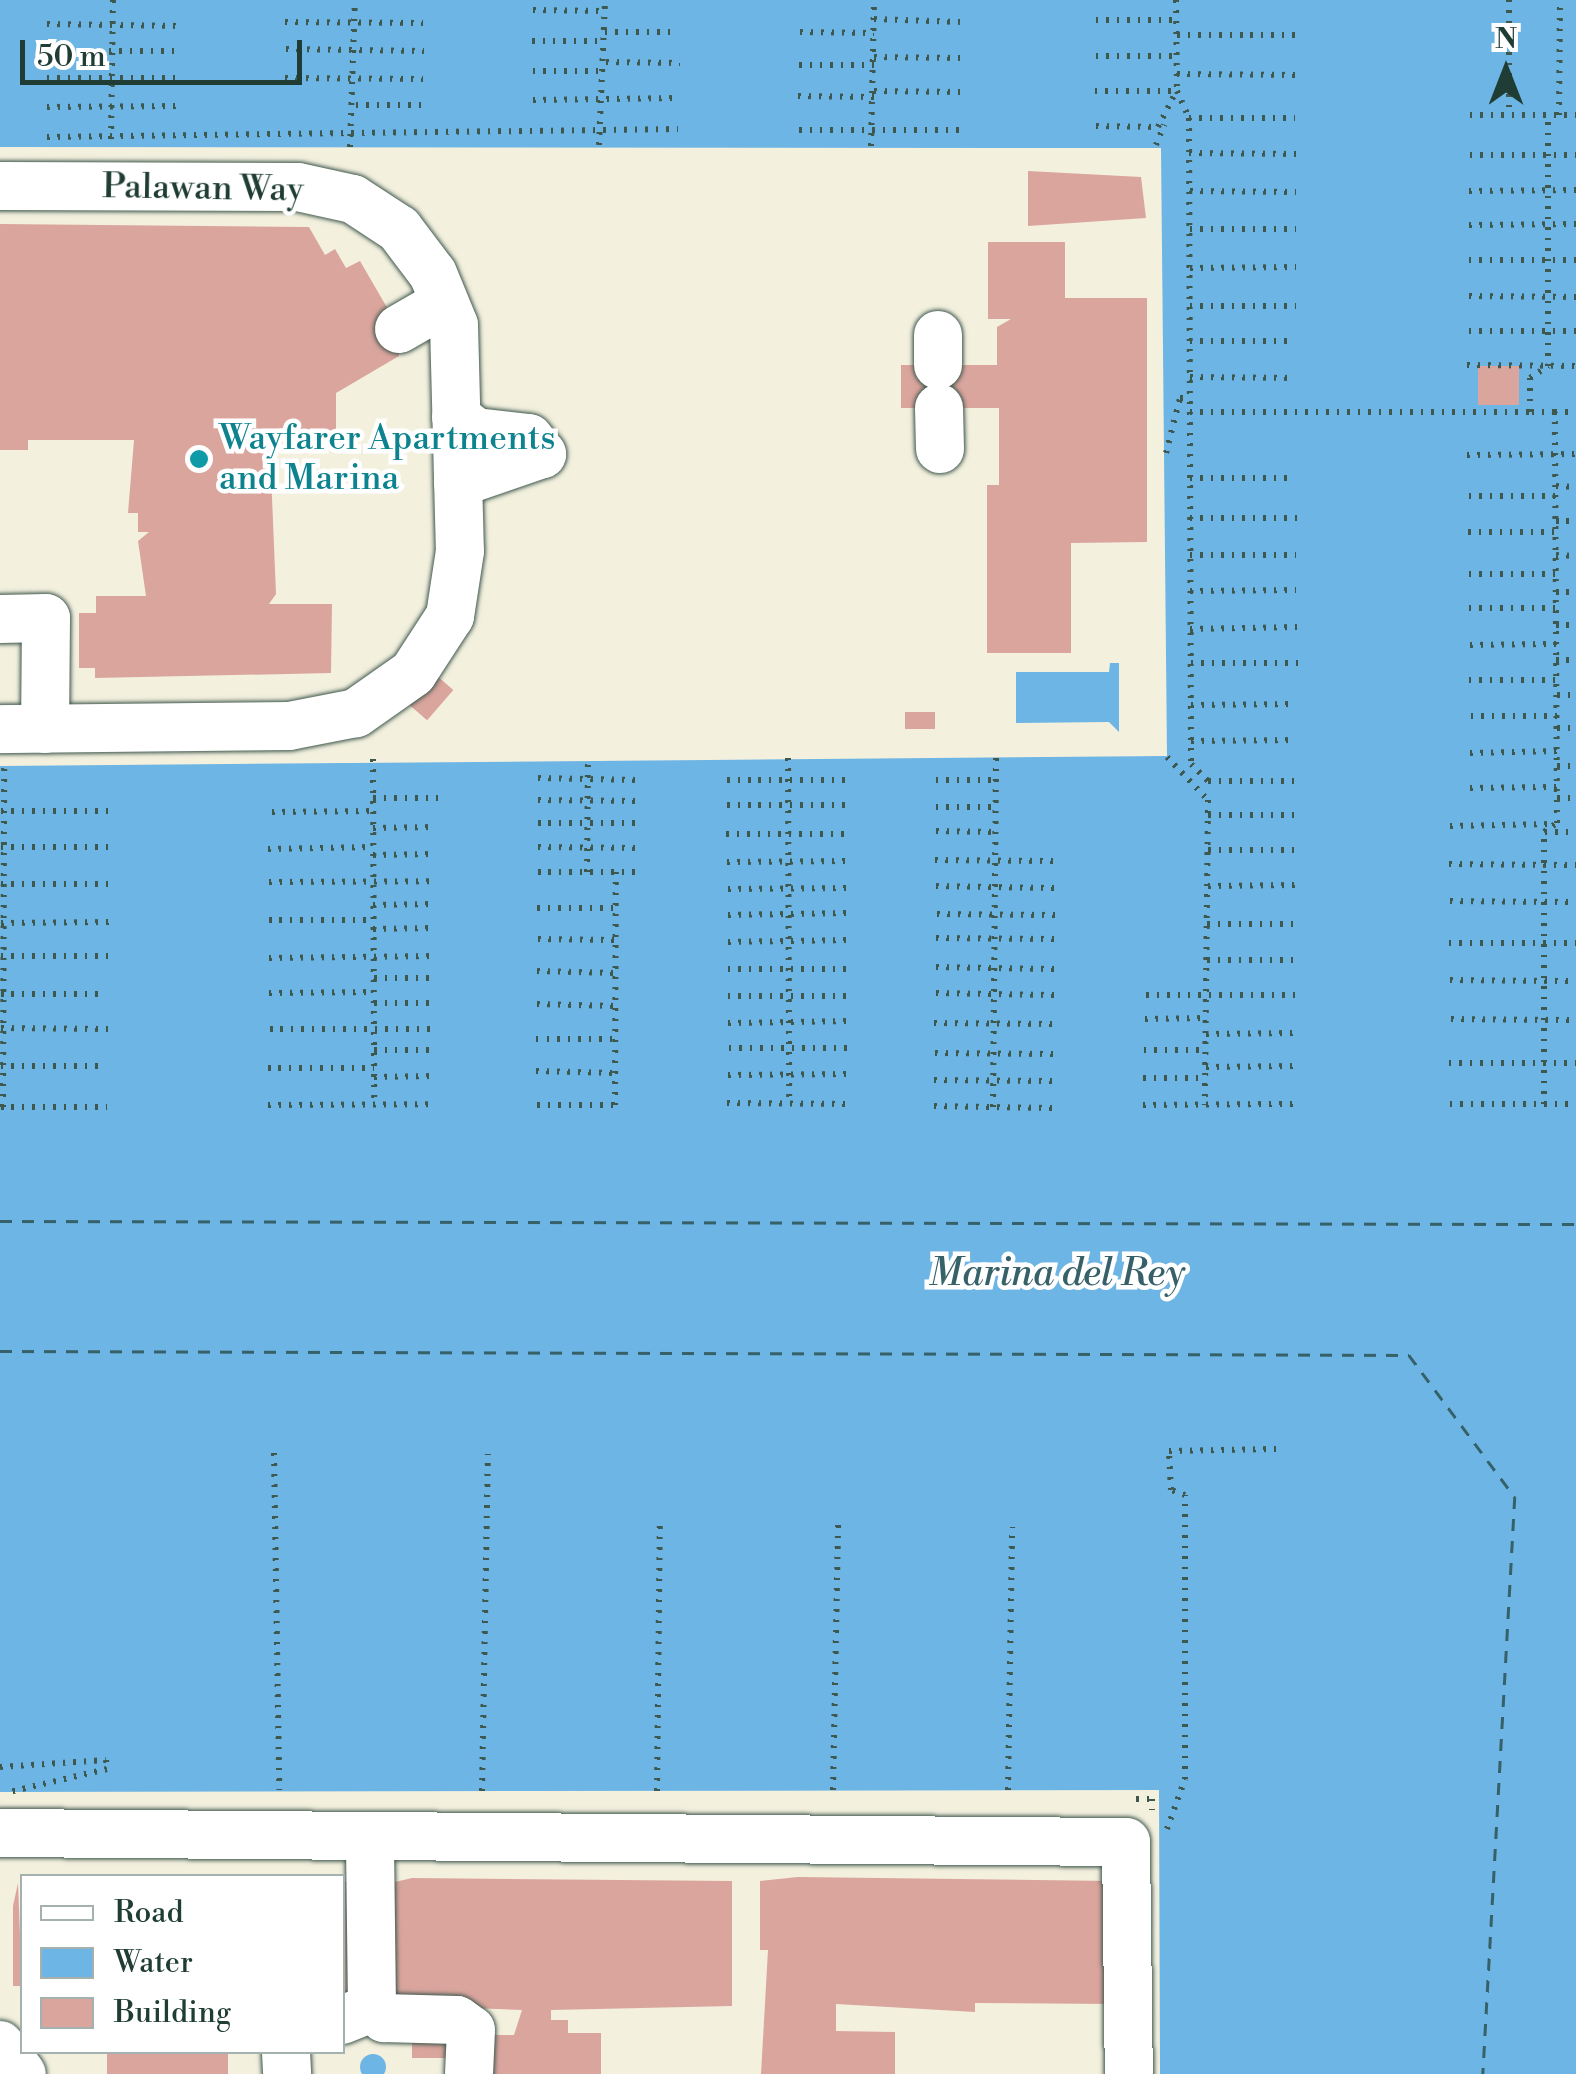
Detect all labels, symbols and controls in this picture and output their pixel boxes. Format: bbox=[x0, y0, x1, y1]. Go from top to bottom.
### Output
scale bar bbox=[25, 20, 308, 82]
north arrow bbox=[1456, 20, 1556, 120]
text: N bbox=[1495, 22, 1517, 57]
text: 50 m bbox=[37, 38, 106, 76]
street label: Palawan Way bbox=[102, 166, 304, 212]
place label: Wayfarer Apartments and Marina bbox=[219, 418, 556, 500]
marker: Wayfarer Apartments and Marina bbox=[188, 448, 210, 470]
water label: Marina del Rey bbox=[929, 1251, 1185, 1297]
legend bbox=[20, 1874, 345, 2054]
text: Road bbox=[114, 1894, 184, 1932]
text: Water bbox=[114, 1944, 193, 1982]
text: Building bbox=[114, 1994, 231, 2032]

